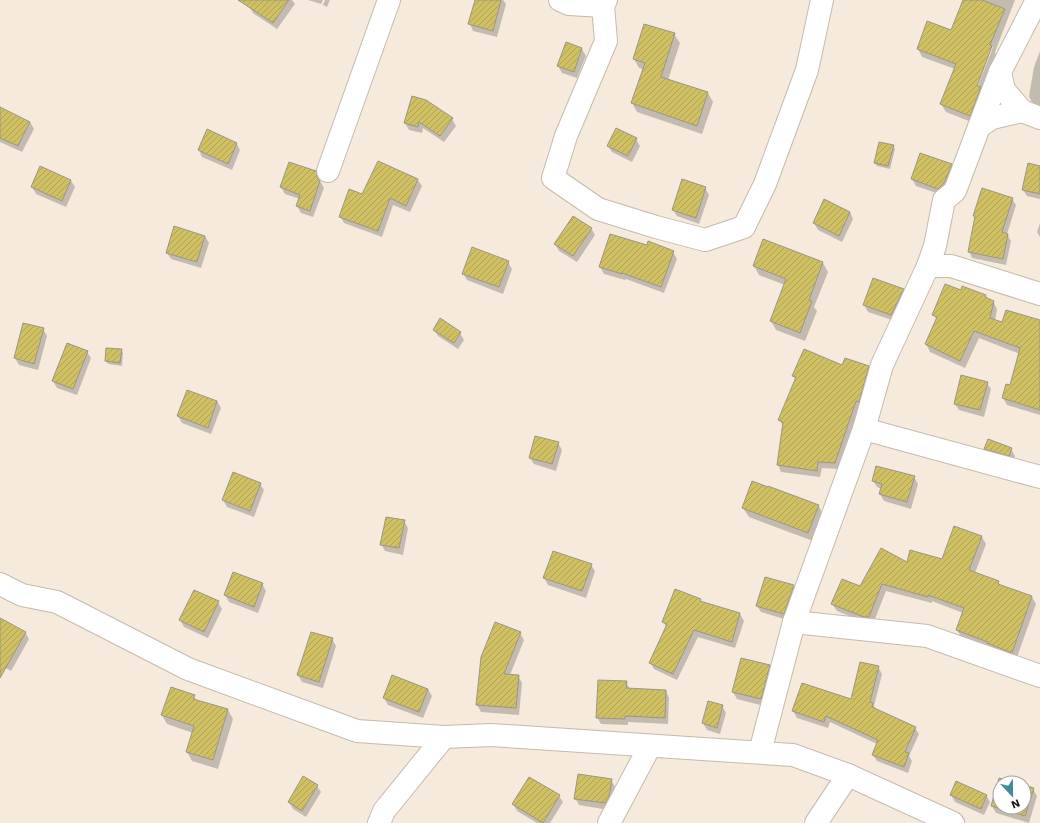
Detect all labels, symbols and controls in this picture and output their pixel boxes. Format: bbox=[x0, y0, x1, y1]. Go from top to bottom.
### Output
north arrow bbox=[992, 775, 1032, 815]
text: N bbox=[1009, 796, 1022, 811]

